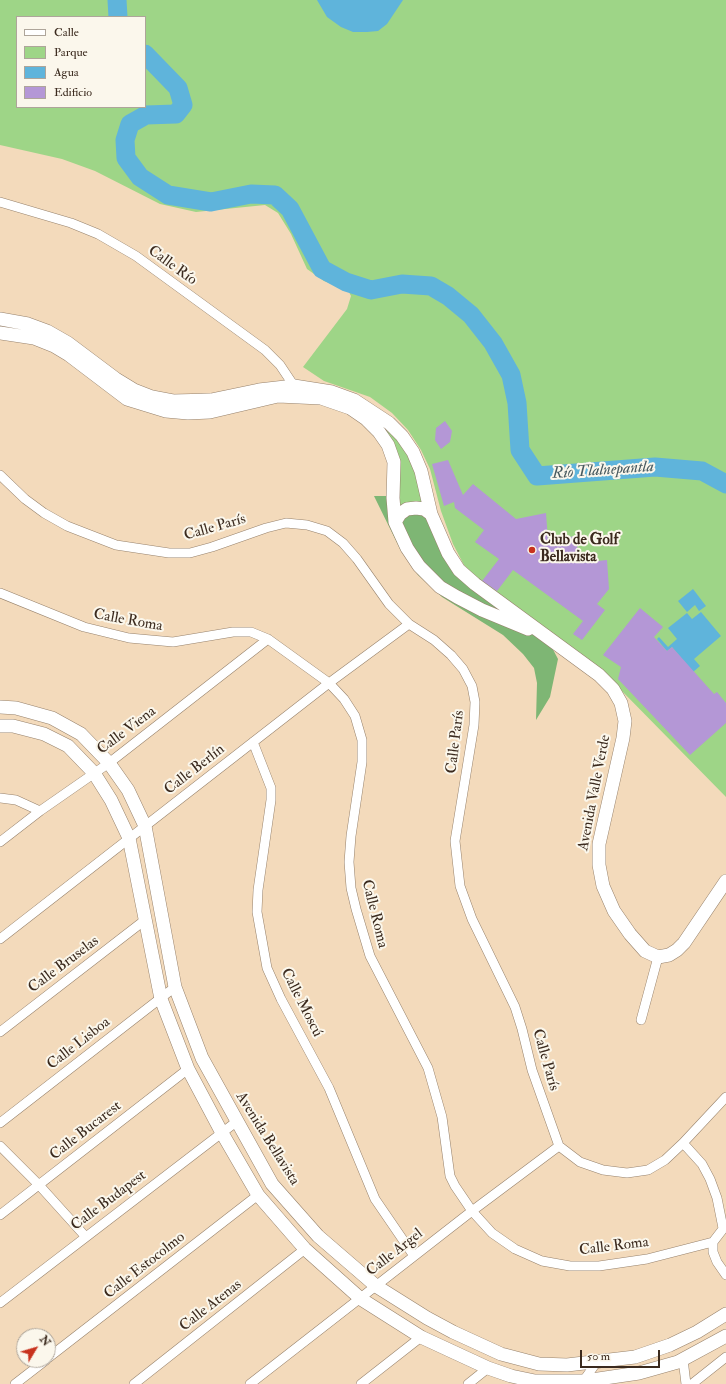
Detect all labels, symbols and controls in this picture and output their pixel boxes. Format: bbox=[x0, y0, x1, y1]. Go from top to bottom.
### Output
legend bbox=[16, 16, 146, 108]
text: Calle bbox=[54, 25, 79, 40]
text: Parque bbox=[54, 45, 88, 60]
text: Agua bbox=[54, 65, 79, 80]
text: Edificio bbox=[54, 85, 92, 100]
street label: Calle Río bbox=[144, 242, 200, 290]
water label: Río Tlalnepantla bbox=[552, 458, 654, 484]
street label: Calle París bbox=[182, 511, 248, 545]
place label: Club de Golf Bellavista bbox=[540, 532, 618, 567]
marker: Club de Golf Bellavista bbox=[527, 545, 537, 555]
street label: Calle Roma bbox=[92, 606, 164, 636]
street label: Calle Viena bbox=[94, 703, 160, 759]
street label: Calle París bbox=[443, 709, 469, 775]
street label: Avenida Valle Verde bbox=[575, 734, 615, 852]
street label: Calle Berlín bbox=[161, 741, 229, 799]
street label: Calle Roma bbox=[357, 878, 391, 950]
street label: Calle Bruselas bbox=[25, 933, 103, 997]
street label: Calle Moscú bbox=[276, 966, 326, 1040]
street label: Calle Lisboa bbox=[44, 1014, 114, 1074]
street label: Calle París bbox=[528, 1027, 562, 1093]
street label: Avenida Bellavista bbox=[231, 1089, 303, 1189]
street label: Calle Bucarest bbox=[47, 1098, 125, 1164]
street label: Calle Budapest bbox=[68, 1167, 150, 1235]
street label: Calle Argel bbox=[363, 1225, 427, 1281]
street label: Calle Estocolmo bbox=[101, 1229, 189, 1303]
street label: Calle Roma bbox=[578, 1234, 650, 1260]
street label: Calle Atenas bbox=[176, 1276, 246, 1336]
north arrow bbox=[16, 1328, 56, 1368]
text: N bbox=[37, 1333, 53, 1349]
scale bar bbox=[582, 1342, 662, 1368]
text: 50 m bbox=[587, 1349, 610, 1364]

